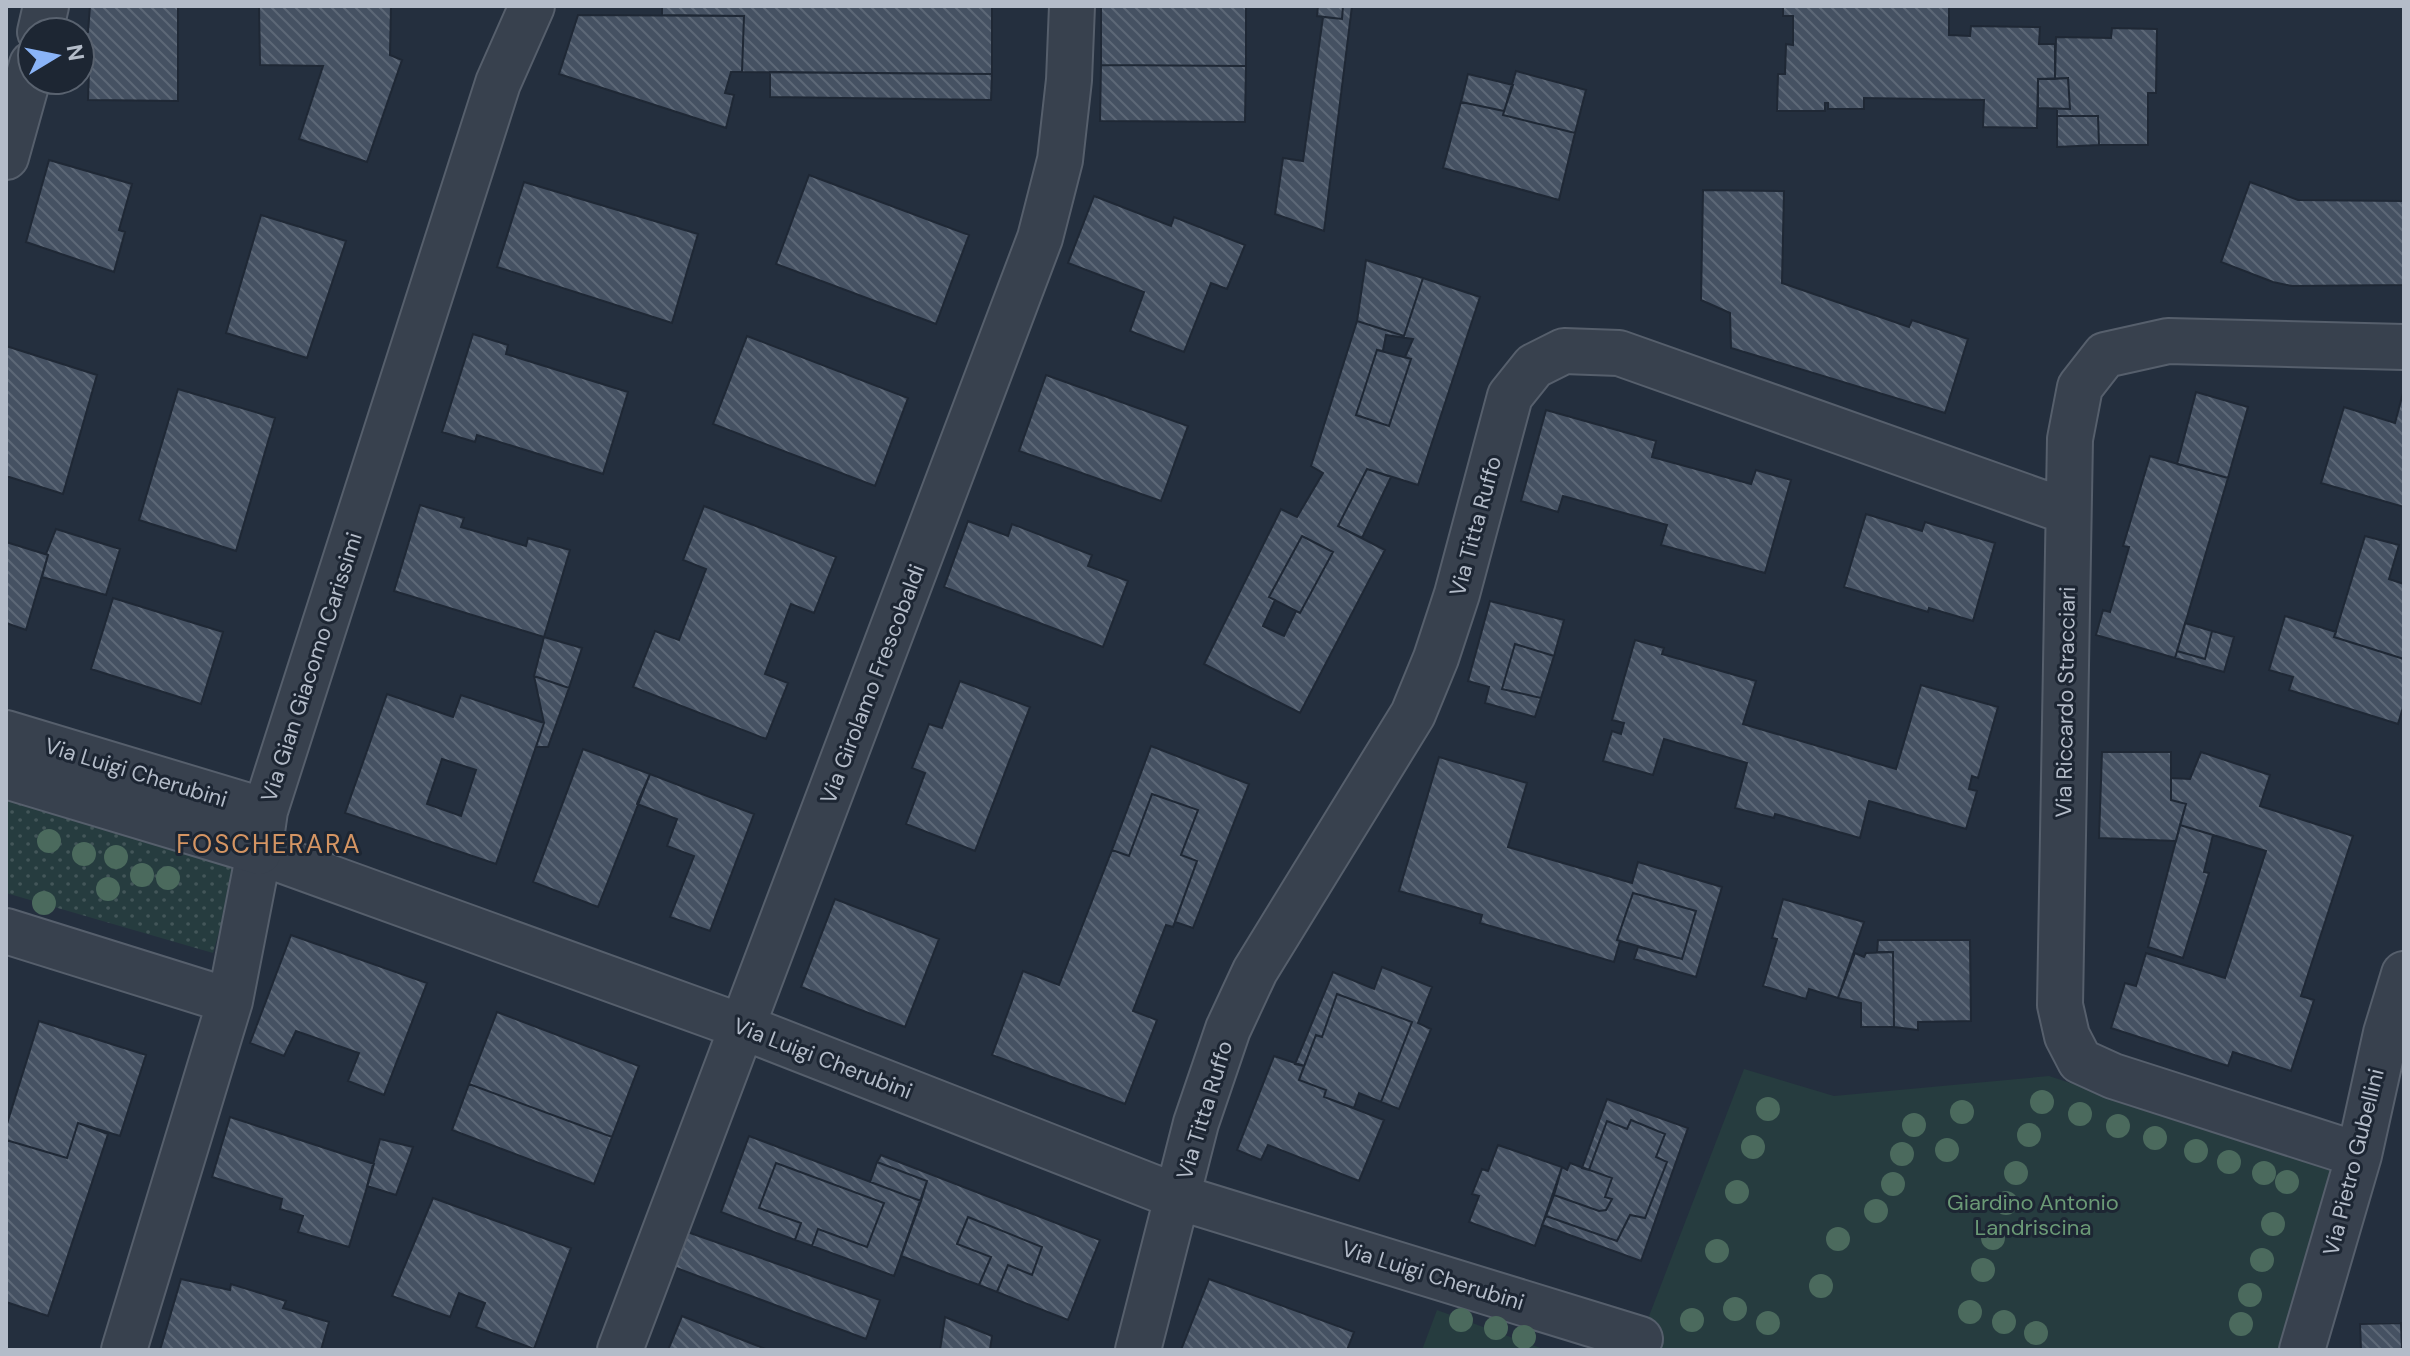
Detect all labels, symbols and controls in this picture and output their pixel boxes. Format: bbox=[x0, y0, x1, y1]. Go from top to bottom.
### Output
north arrow bbox=[16, 16, 96, 96]
text: N bbox=[60, 42, 91, 63]
street label: Via Titta Ruffo bbox=[1443, 453, 1508, 599]
street label: Via Gian Giacomo Carissimi bbox=[254, 529, 369, 806]
street label: Via Girolamo Frescobaldi bbox=[813, 560, 932, 808]
street label: Via Riccardo Stracciari bbox=[2049, 586, 2082, 818]
street label: Via Luigi Cherubini bbox=[41, 731, 231, 814]
district label: FOSCHERARA bbox=[176, 827, 362, 861]
street label: Via Luigi Cherubini bbox=[729, 1011, 916, 1106]
street label: Via Titta Ruffo bbox=[1170, 1037, 1239, 1183]
street label: Via Pietro Gubellini bbox=[2316, 1066, 2391, 1259]
park label: Giardino Antonio Landriscina bbox=[1947, 1188, 2119, 1242]
street label: Via Luigi Cherubini bbox=[1338, 1234, 1528, 1317]

